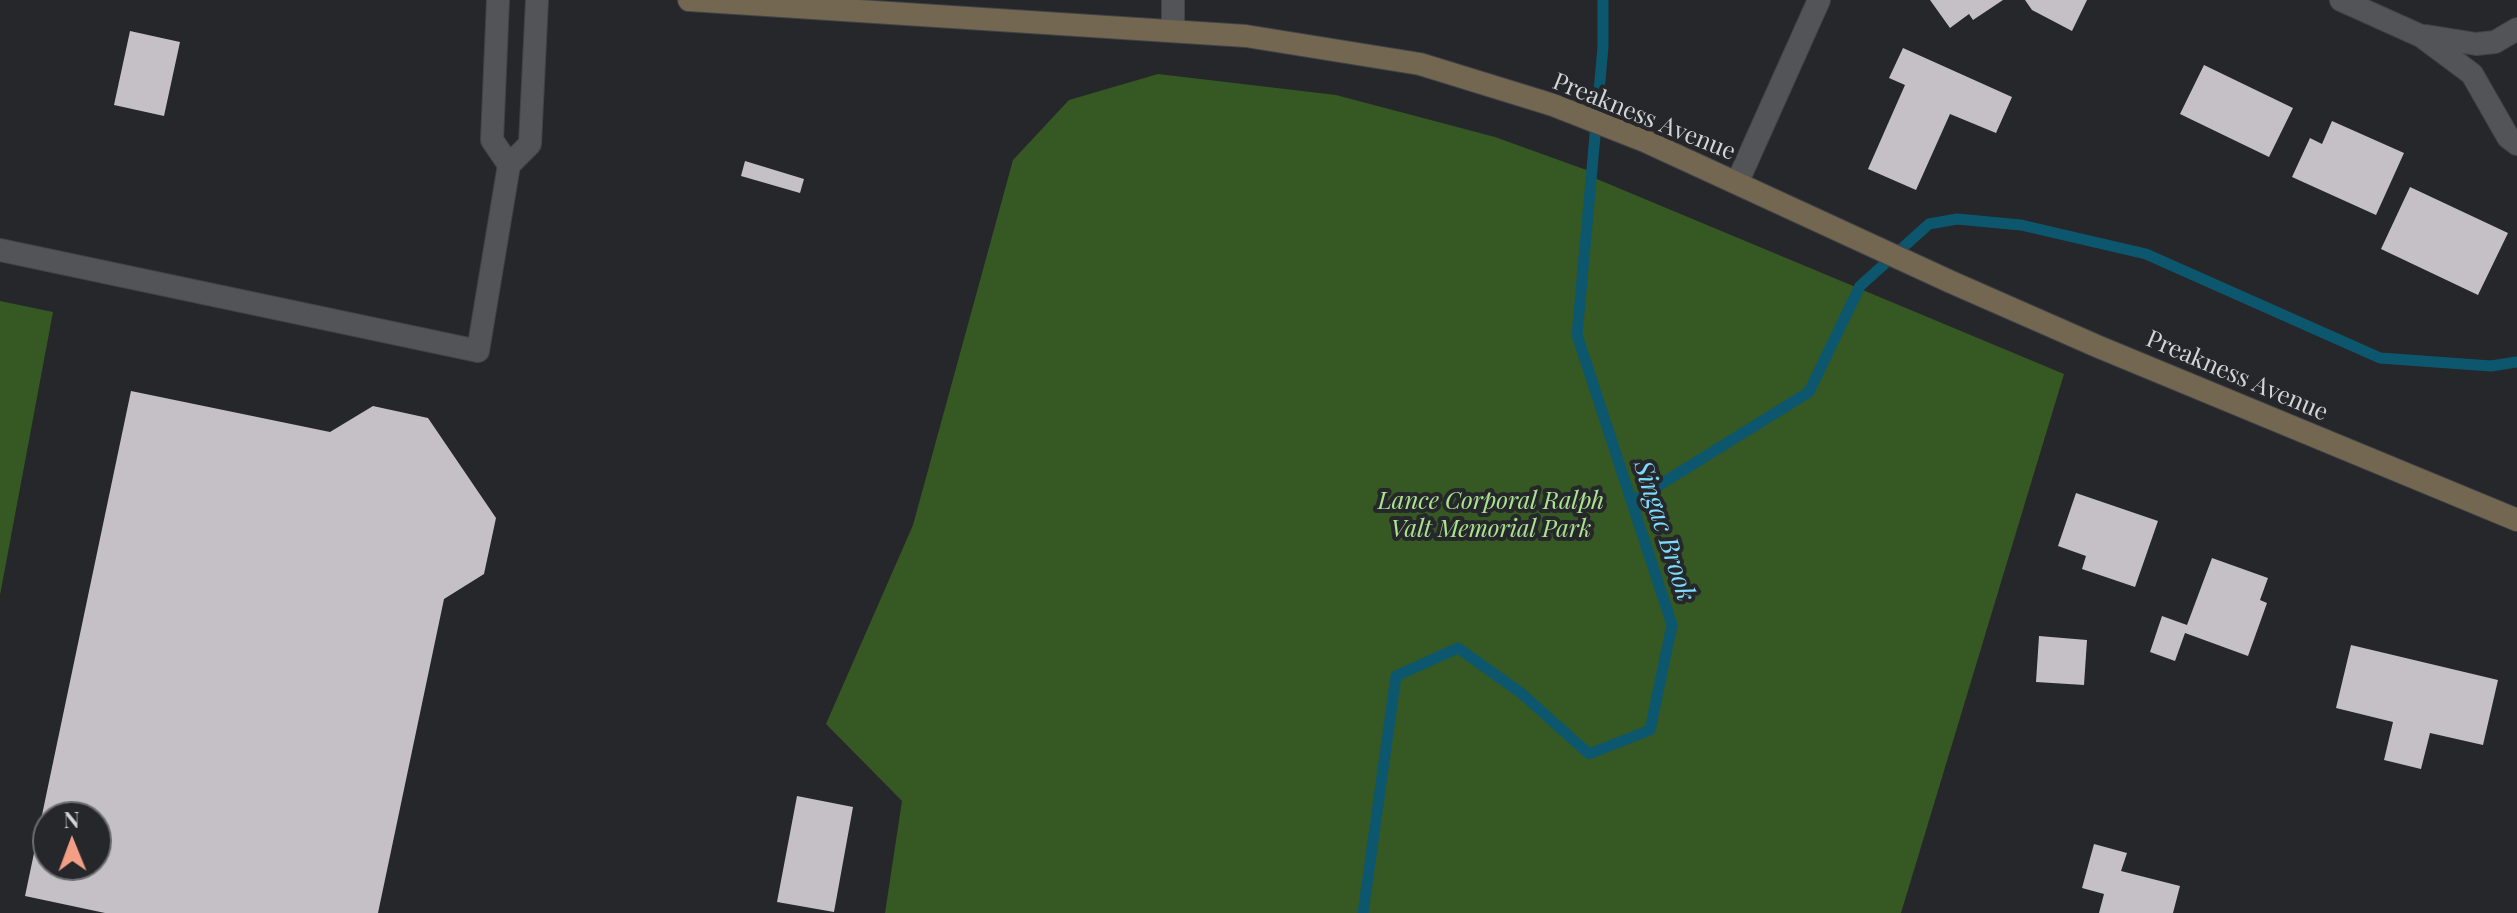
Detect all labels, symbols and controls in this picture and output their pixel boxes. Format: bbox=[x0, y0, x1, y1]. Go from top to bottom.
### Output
street label: Preakness Avenue bbox=[1548, 67, 1740, 167]
street label: Preakness Avenue bbox=[2142, 325, 2332, 427]
water label: Singac Brook bbox=[1627, 457, 1701, 605]
park label: Lance Corporal Ralph Valt Memorial Park bbox=[1378, 488, 1604, 544]
north arrow bbox=[32, 801, 112, 881]
text: N bbox=[63, 804, 80, 834]

